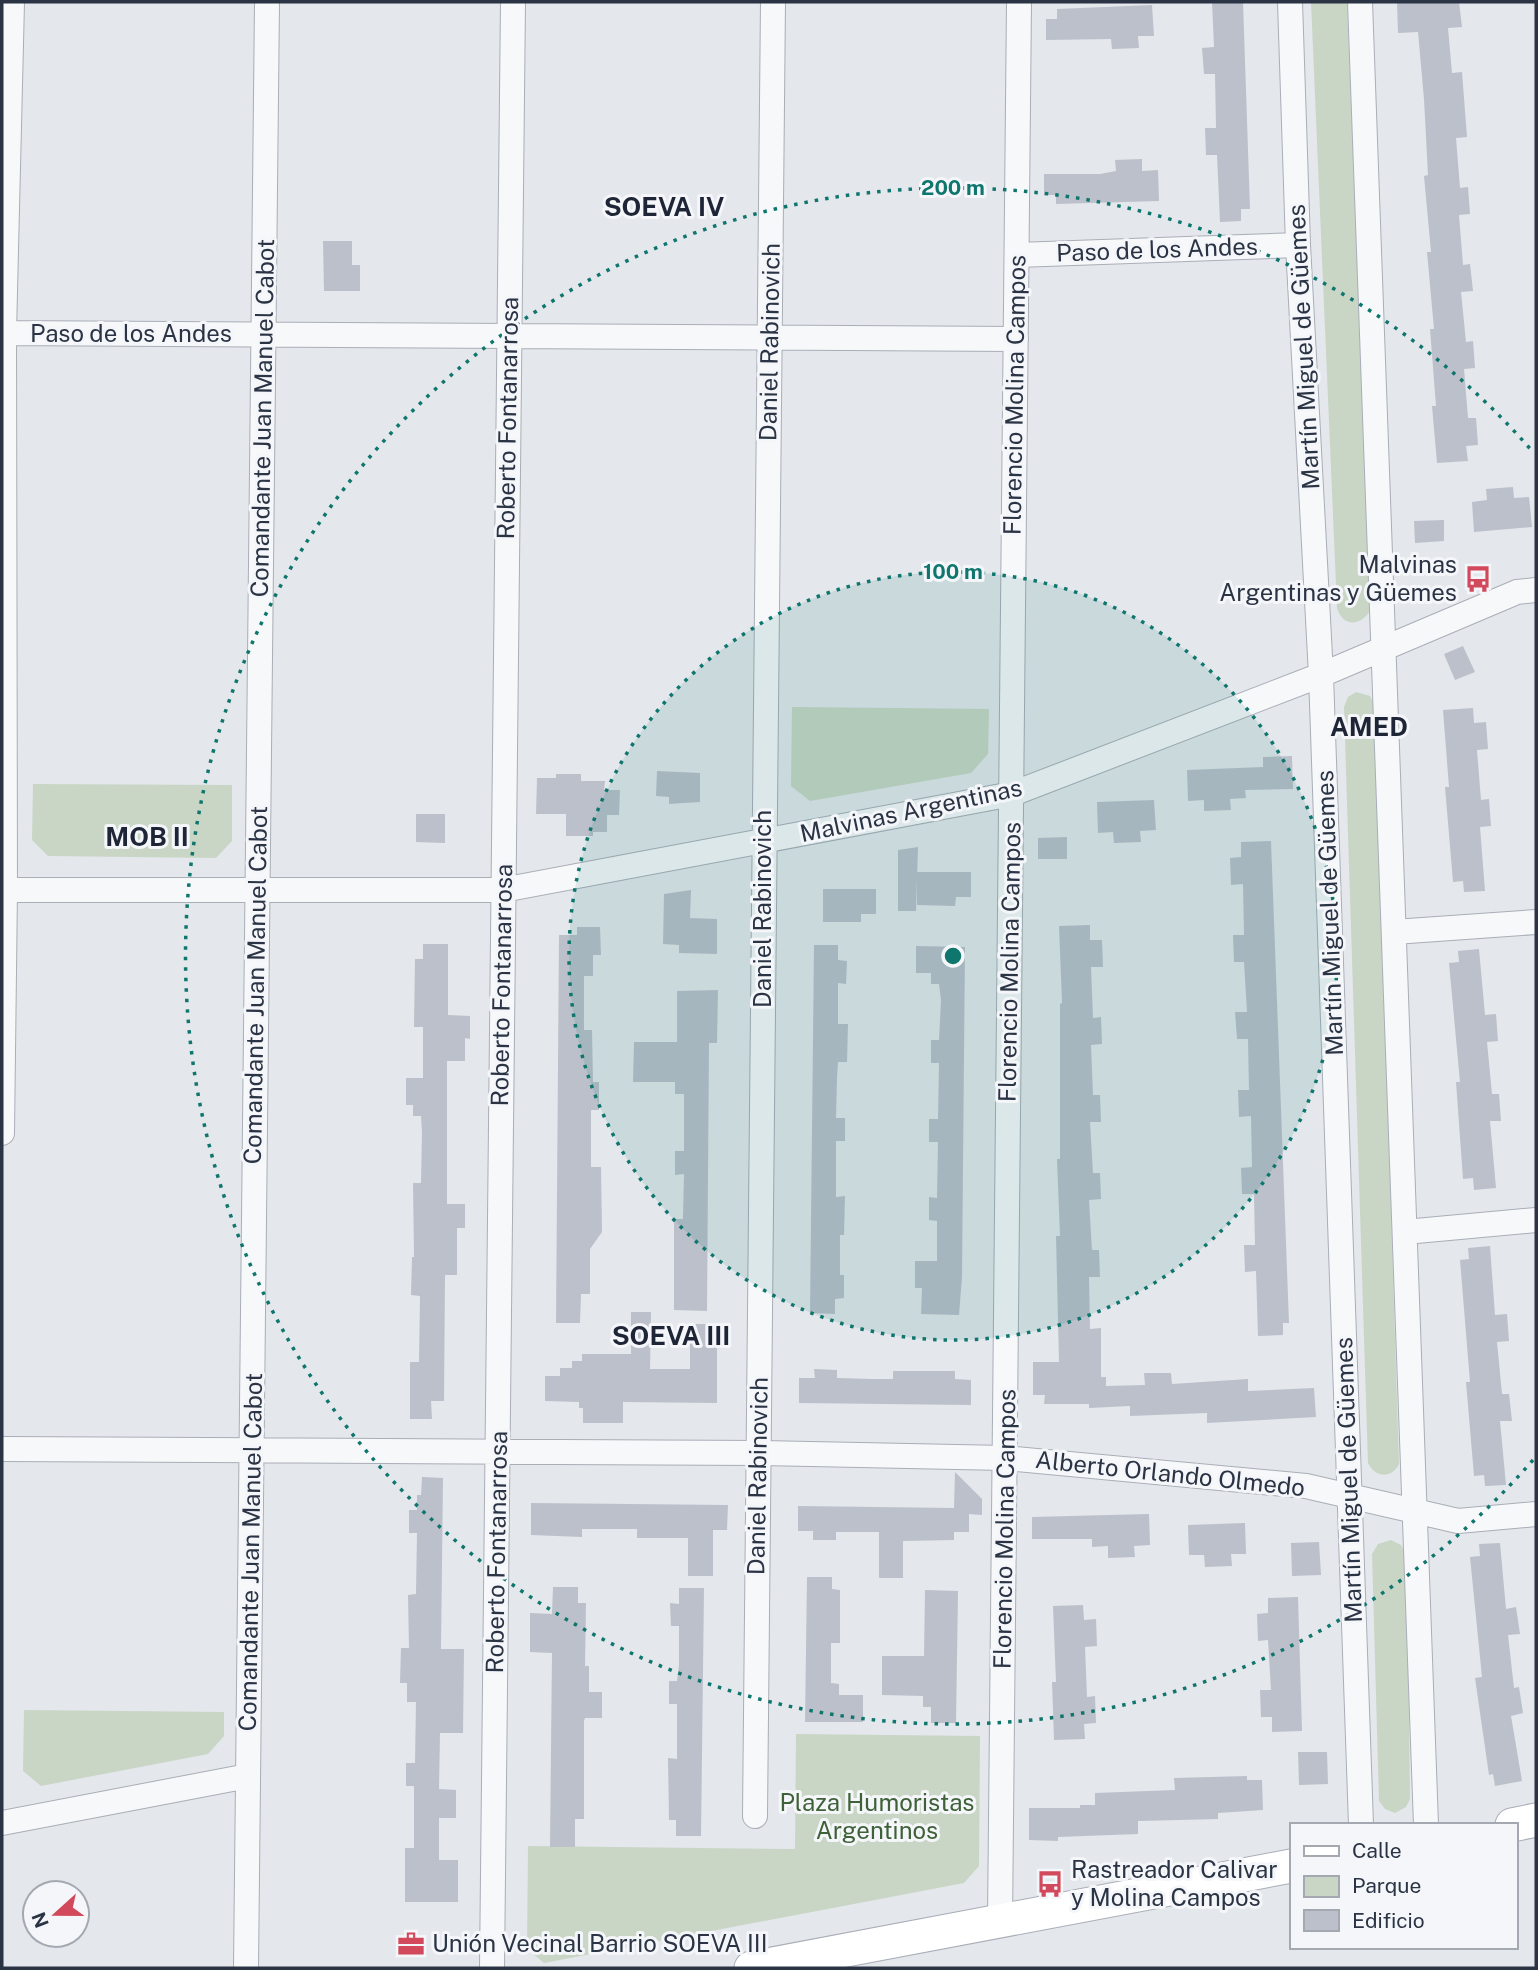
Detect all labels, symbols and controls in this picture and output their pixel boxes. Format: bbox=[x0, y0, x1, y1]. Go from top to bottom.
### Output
text: 200 m bbox=[921, 175, 985, 200]
district label: SOEVA IV bbox=[604, 191, 724, 222]
street label: Martín Miguel de Güemes bbox=[1282, 204, 1324, 490]
street label: Paso de los Andes bbox=[1056, 231, 1258, 267]
street label: Comandante Juan Manuel Cabot bbox=[245, 238, 279, 597]
street label: Daniel Rabinovich bbox=[753, 243, 785, 441]
street label: Florencio Molina Campos bbox=[998, 255, 1030, 535]
street label: Roberto Fontanarrosa bbox=[491, 296, 523, 539]
street label: Paso de los Andes bbox=[30, 319, 232, 347]
place label: Malvinas Argentinas y Güemes bbox=[1219, 550, 1457, 606]
text: 100 m bbox=[923, 559, 983, 584]
bus stop icon: Malvinas Argentinas y Güemes bbox=[1463, 564, 1493, 594]
district label: AMED bbox=[1330, 711, 1408, 742]
street label: Martín Miguel de Güemes bbox=[1310, 770, 1348, 1056]
street label: Malvinas Argentinas bbox=[797, 773, 1024, 847]
street label: Comandante Juan Manuel Cabot bbox=[238, 805, 272, 1164]
street label: Daniel Rabinovich bbox=[748, 810, 776, 1008]
district label: MOB II bbox=[105, 821, 189, 852]
street label: Florencio Molina Campos bbox=[993, 822, 1025, 1102]
street label: Roberto Fontanarrosa bbox=[485, 863, 517, 1106]
centre of rings bbox=[941, 944, 965, 968]
district label: SOEVA III bbox=[612, 1320, 730, 1351]
street label: Martín Miguel de Güemes bbox=[1329, 1337, 1367, 1623]
street label: Comandante Juan Manuel Cabot bbox=[233, 1372, 267, 1731]
street label: Daniel Rabinovich bbox=[741, 1377, 773, 1575]
street label: Florencio Molina Campos bbox=[988, 1389, 1020, 1669]
street label: Roberto Fontanarrosa bbox=[480, 1430, 512, 1673]
street label: Alberto Orlando Olmedo bbox=[1034, 1445, 1306, 1501]
park label: Plaza Humoristas Argentinos bbox=[780, 1788, 974, 1844]
legend bbox=[1290, 1823, 1517, 1949]
text: Calle bbox=[1352, 1838, 1402, 1863]
place label: Rastreador Calivar y Molina Campos bbox=[1071, 1855, 1278, 1911]
bus stop icon: Rastreador Calivar y Molina Campos bbox=[1035, 1869, 1065, 1899]
text: Parque bbox=[1352, 1873, 1421, 1898]
north arrow bbox=[21, 1879, 91, 1949]
text: Edificio bbox=[1352, 1908, 1425, 1933]
text: N bbox=[27, 1909, 53, 1931]
office icon: Unión Vecinal Barrio SOEVA III bbox=[396, 1929, 426, 1959]
place label: Unión Vecinal Barrio SOEVA III bbox=[432, 1929, 767, 1957]

